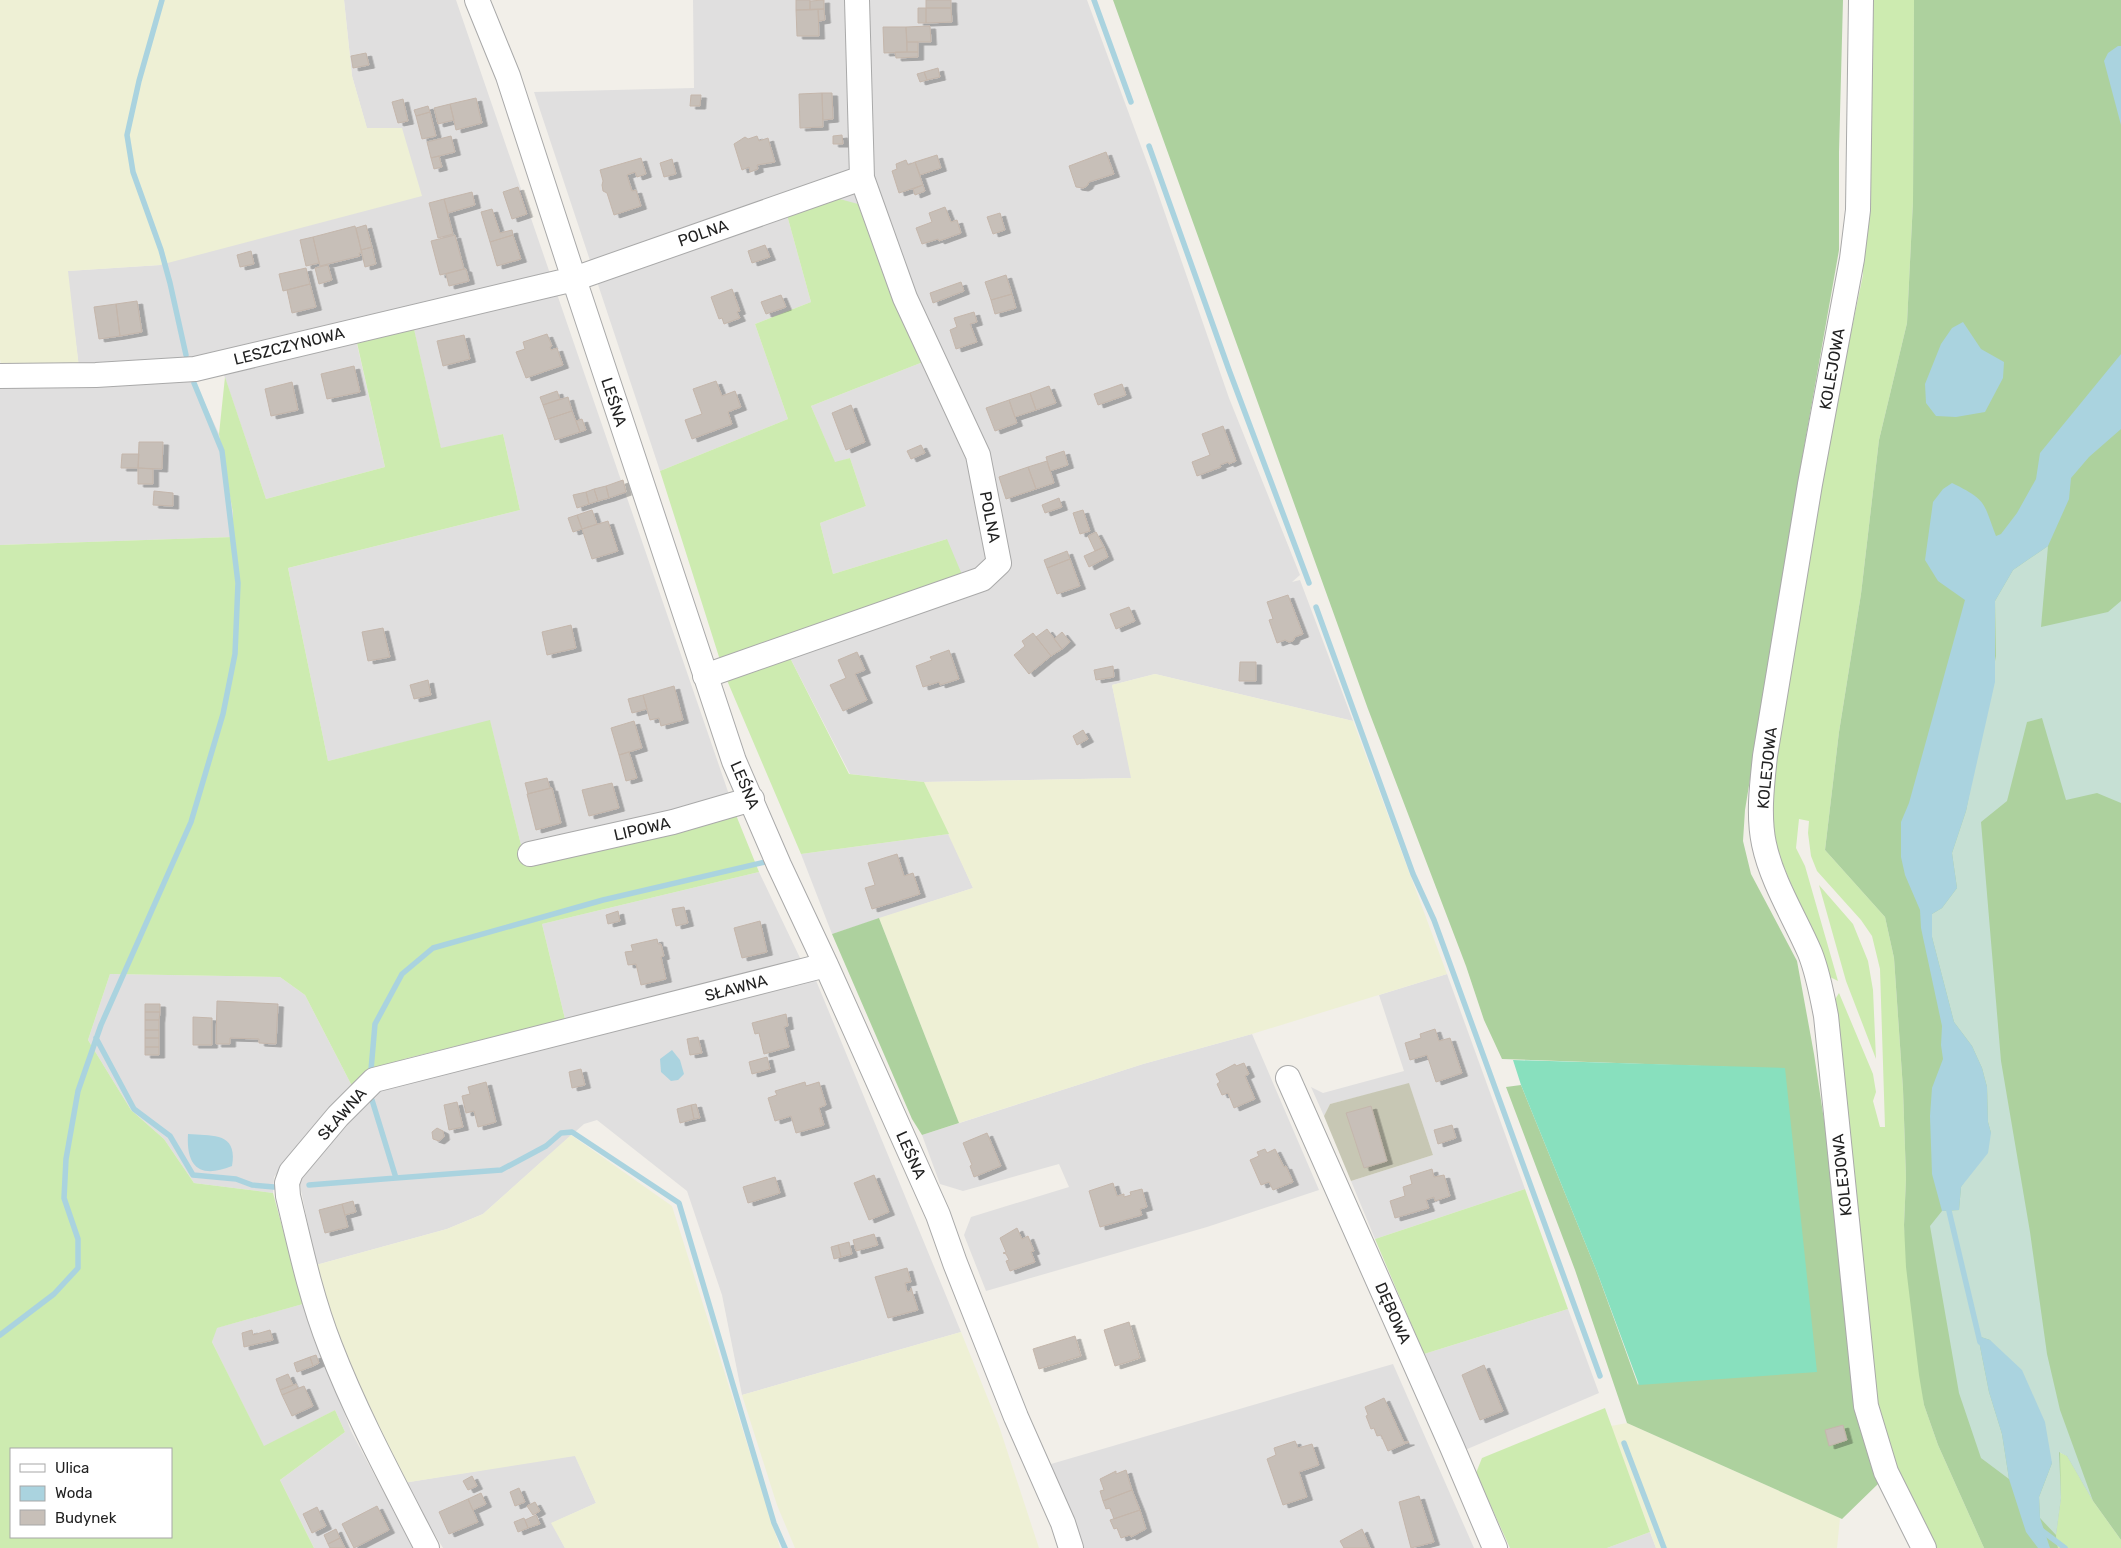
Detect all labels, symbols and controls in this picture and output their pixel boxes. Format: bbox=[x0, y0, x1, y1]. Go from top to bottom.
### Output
street label: POLNA bbox=[675, 215, 731, 250]
street label: LESZCZYNOWA bbox=[232, 323, 347, 369]
street label: KOLEJOWA bbox=[1815, 326, 1849, 411]
street label: LEŚNA bbox=[597, 375, 632, 429]
street label: POLNA bbox=[976, 490, 1004, 545]
street label: KOLEJOWA bbox=[1753, 726, 1781, 810]
street label: LEŚNA bbox=[726, 758, 765, 812]
street label: LIPOWA bbox=[612, 813, 672, 845]
street label: SŁAWNA bbox=[703, 970, 770, 1005]
street label: SŁAWNA bbox=[314, 1084, 371, 1144]
street label: LEŚNA bbox=[892, 1128, 931, 1182]
street label: KOLEJOWA bbox=[1828, 1133, 1856, 1217]
street label: DĘBOWA bbox=[1370, 1279, 1415, 1347]
legend bbox=[10, 1448, 172, 1538]
text: Ulica bbox=[55, 1459, 89, 1477]
text: Woda bbox=[55, 1484, 93, 1502]
text: Budynek bbox=[55, 1509, 117, 1527]

